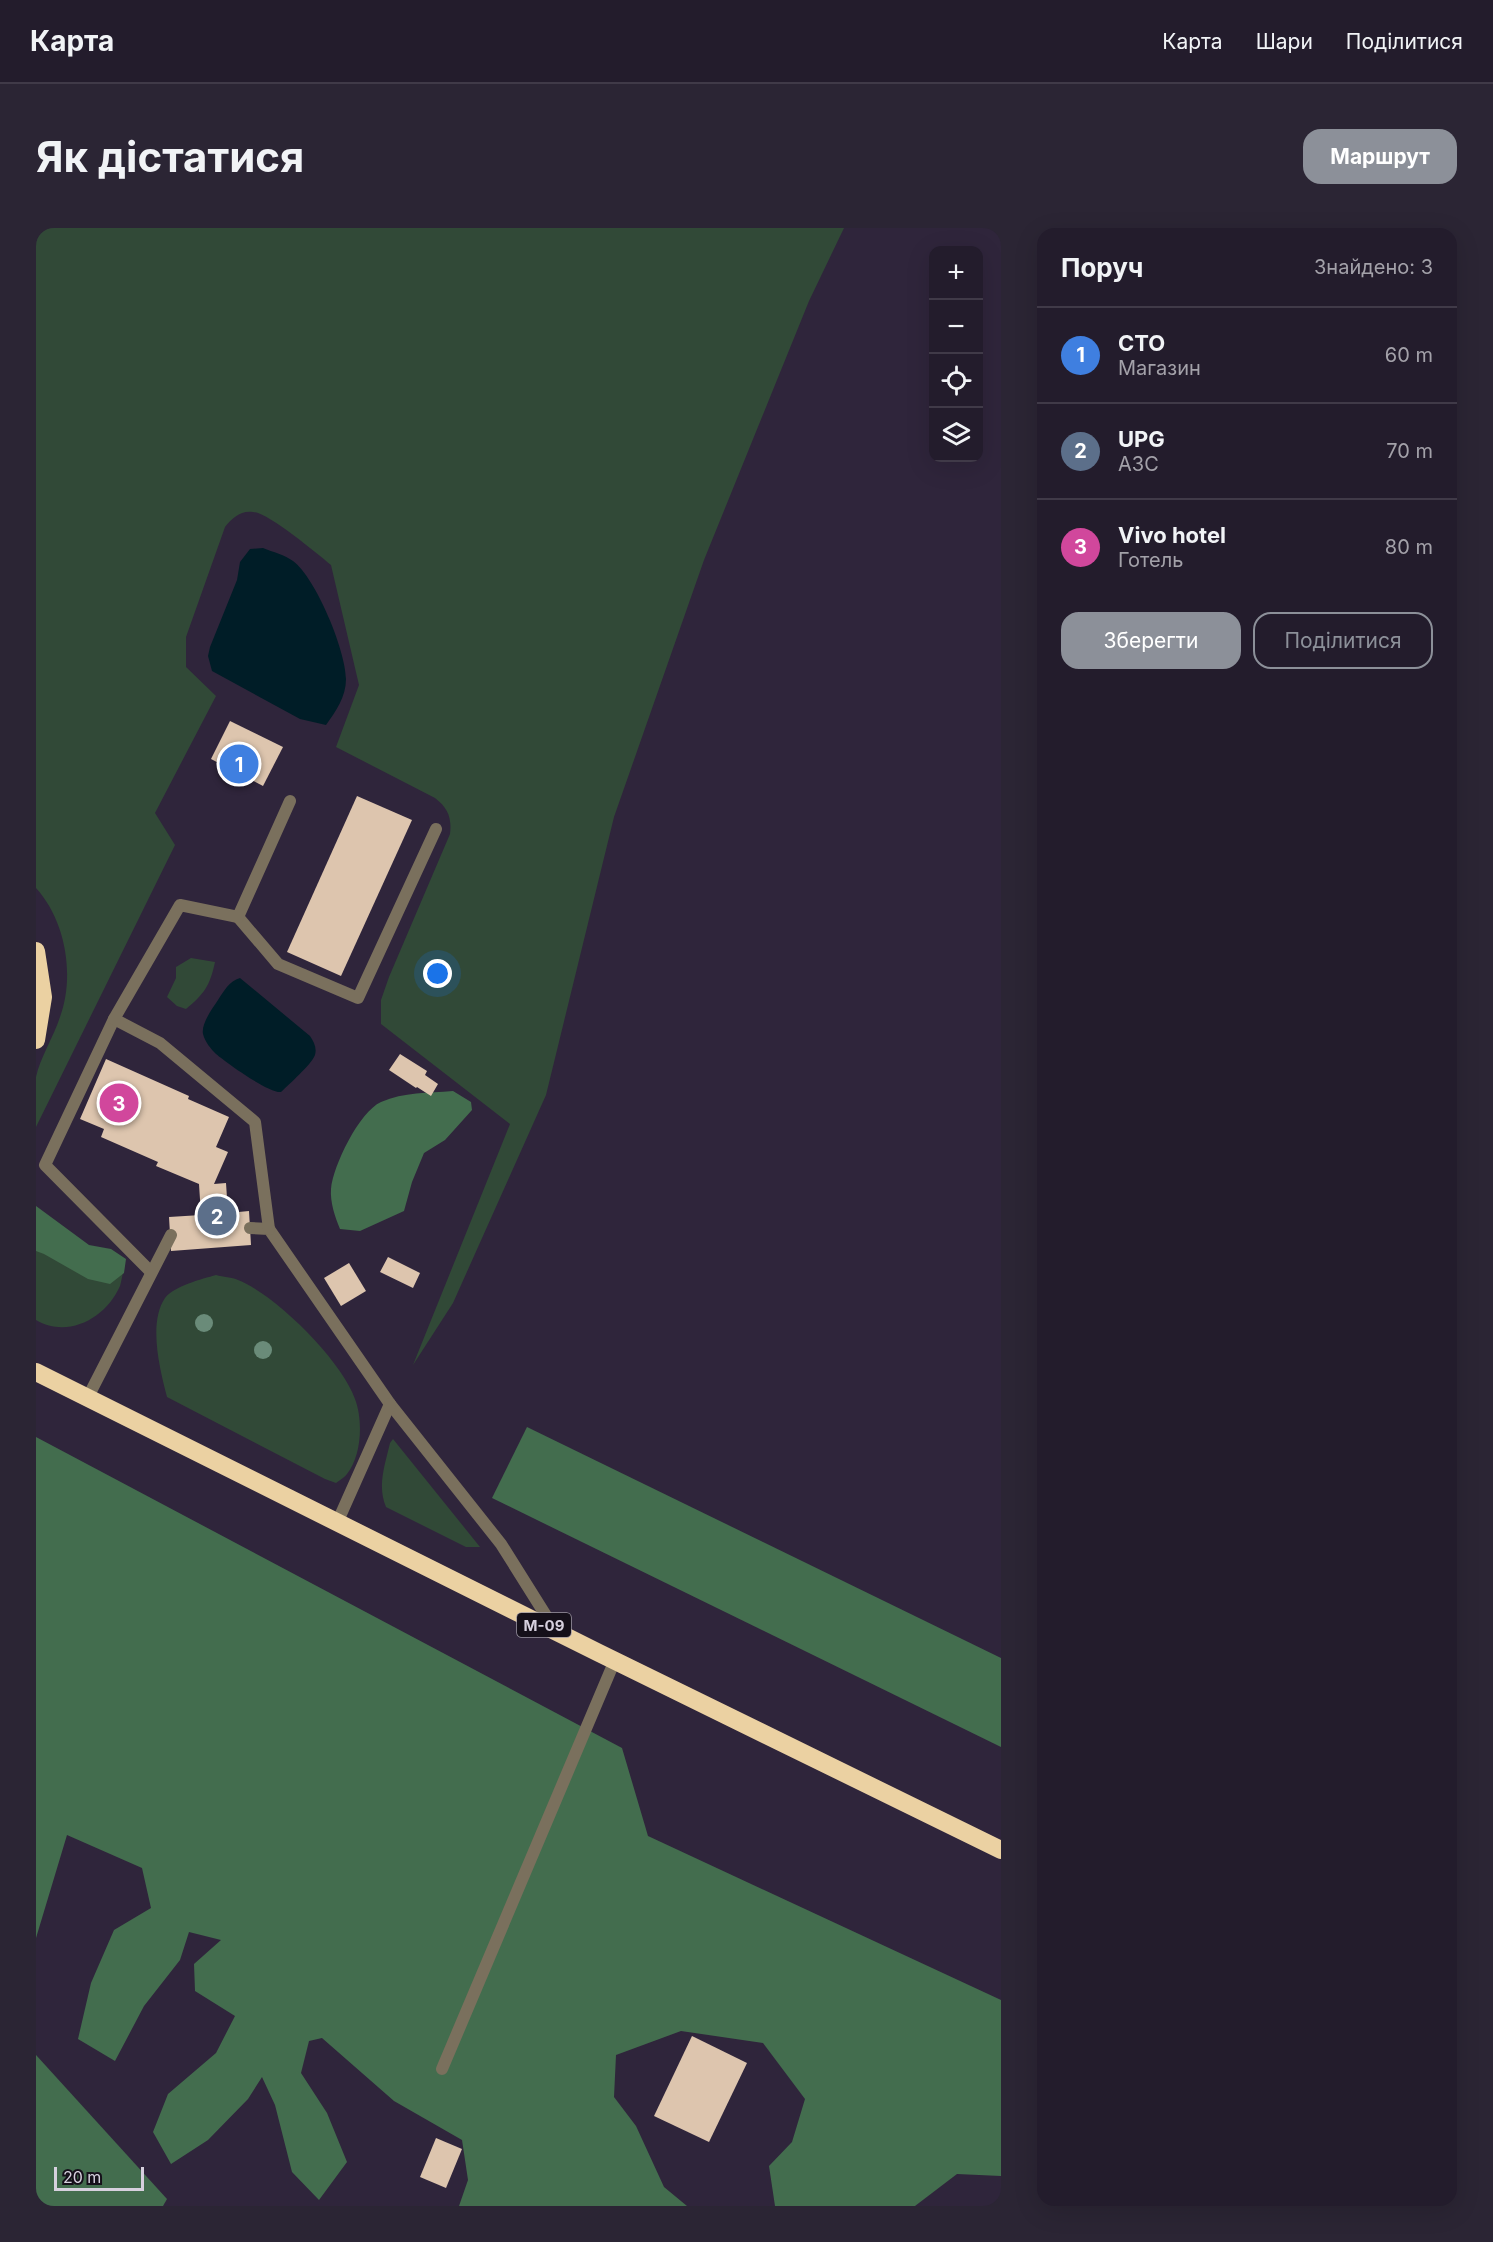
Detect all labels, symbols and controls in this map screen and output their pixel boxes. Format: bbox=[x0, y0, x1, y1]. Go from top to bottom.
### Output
text: Карта bbox=[30, 24, 114, 58]
text: Карта bbox=[1162, 29, 1223, 54]
text: Шари bbox=[1256, 29, 1313, 54]
text: Поділитися bbox=[1346, 29, 1463, 54]
button: Маршрут bbox=[1303, 129, 1457, 184]
text: Як дістатися bbox=[36, 131, 304, 182]
map controls bbox=[929, 246, 983, 462]
button: + bbox=[929, 246, 983, 300]
text: Поруч bbox=[1061, 252, 1143, 283]
text: Знайдено: 3 bbox=[1314, 255, 1433, 279]
button: − bbox=[929, 300, 983, 354]
text: СТО bbox=[1118, 330, 1165, 356]
text: 1 bbox=[1076, 343, 1085, 367]
text: 60 m bbox=[1385, 343, 1433, 367]
button: locate bbox=[929, 354, 983, 408]
text: Магазин bbox=[1118, 356, 1201, 380]
button: layers bbox=[929, 408, 983, 462]
text: UPG bbox=[1118, 426, 1165, 452]
text: 2 bbox=[1074, 439, 1087, 463]
text: 70 m bbox=[1386, 439, 1433, 463]
text: АЗС bbox=[1118, 452, 1159, 476]
text: Vivo hotel bbox=[1118, 522, 1226, 548]
text: 3 bbox=[1074, 535, 1087, 559]
text: 80 m bbox=[1385, 535, 1433, 559]
text: Готель bbox=[1118, 548, 1183, 572]
button: Зберегти bbox=[1061, 612, 1241, 669]
button: Поділитися bbox=[1253, 612, 1433, 669]
pin: 1 bbox=[220, 742, 258, 786]
your location bbox=[423, 959, 452, 988]
pin: 3 bbox=[100, 1080, 139, 1126]
pin: 2 bbox=[198, 1194, 237, 1238]
road number: М-09 bbox=[517, 1613, 571, 1637]
scale bar bbox=[54, 2164, 144, 2192]
text: 20 m bbox=[63, 2167, 101, 2187]

